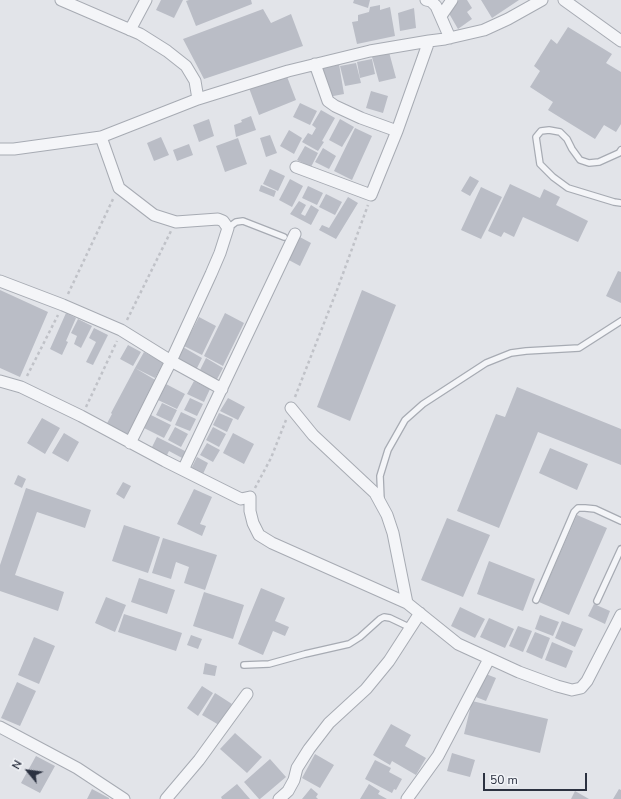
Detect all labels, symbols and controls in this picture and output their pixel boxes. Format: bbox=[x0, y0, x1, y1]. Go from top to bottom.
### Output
north arrow bbox=[8, 751, 48, 791]
text: N bbox=[9, 758, 26, 772]
scale bar bbox=[485, 765, 589, 791]
text: 50 m bbox=[490, 772, 518, 788]

